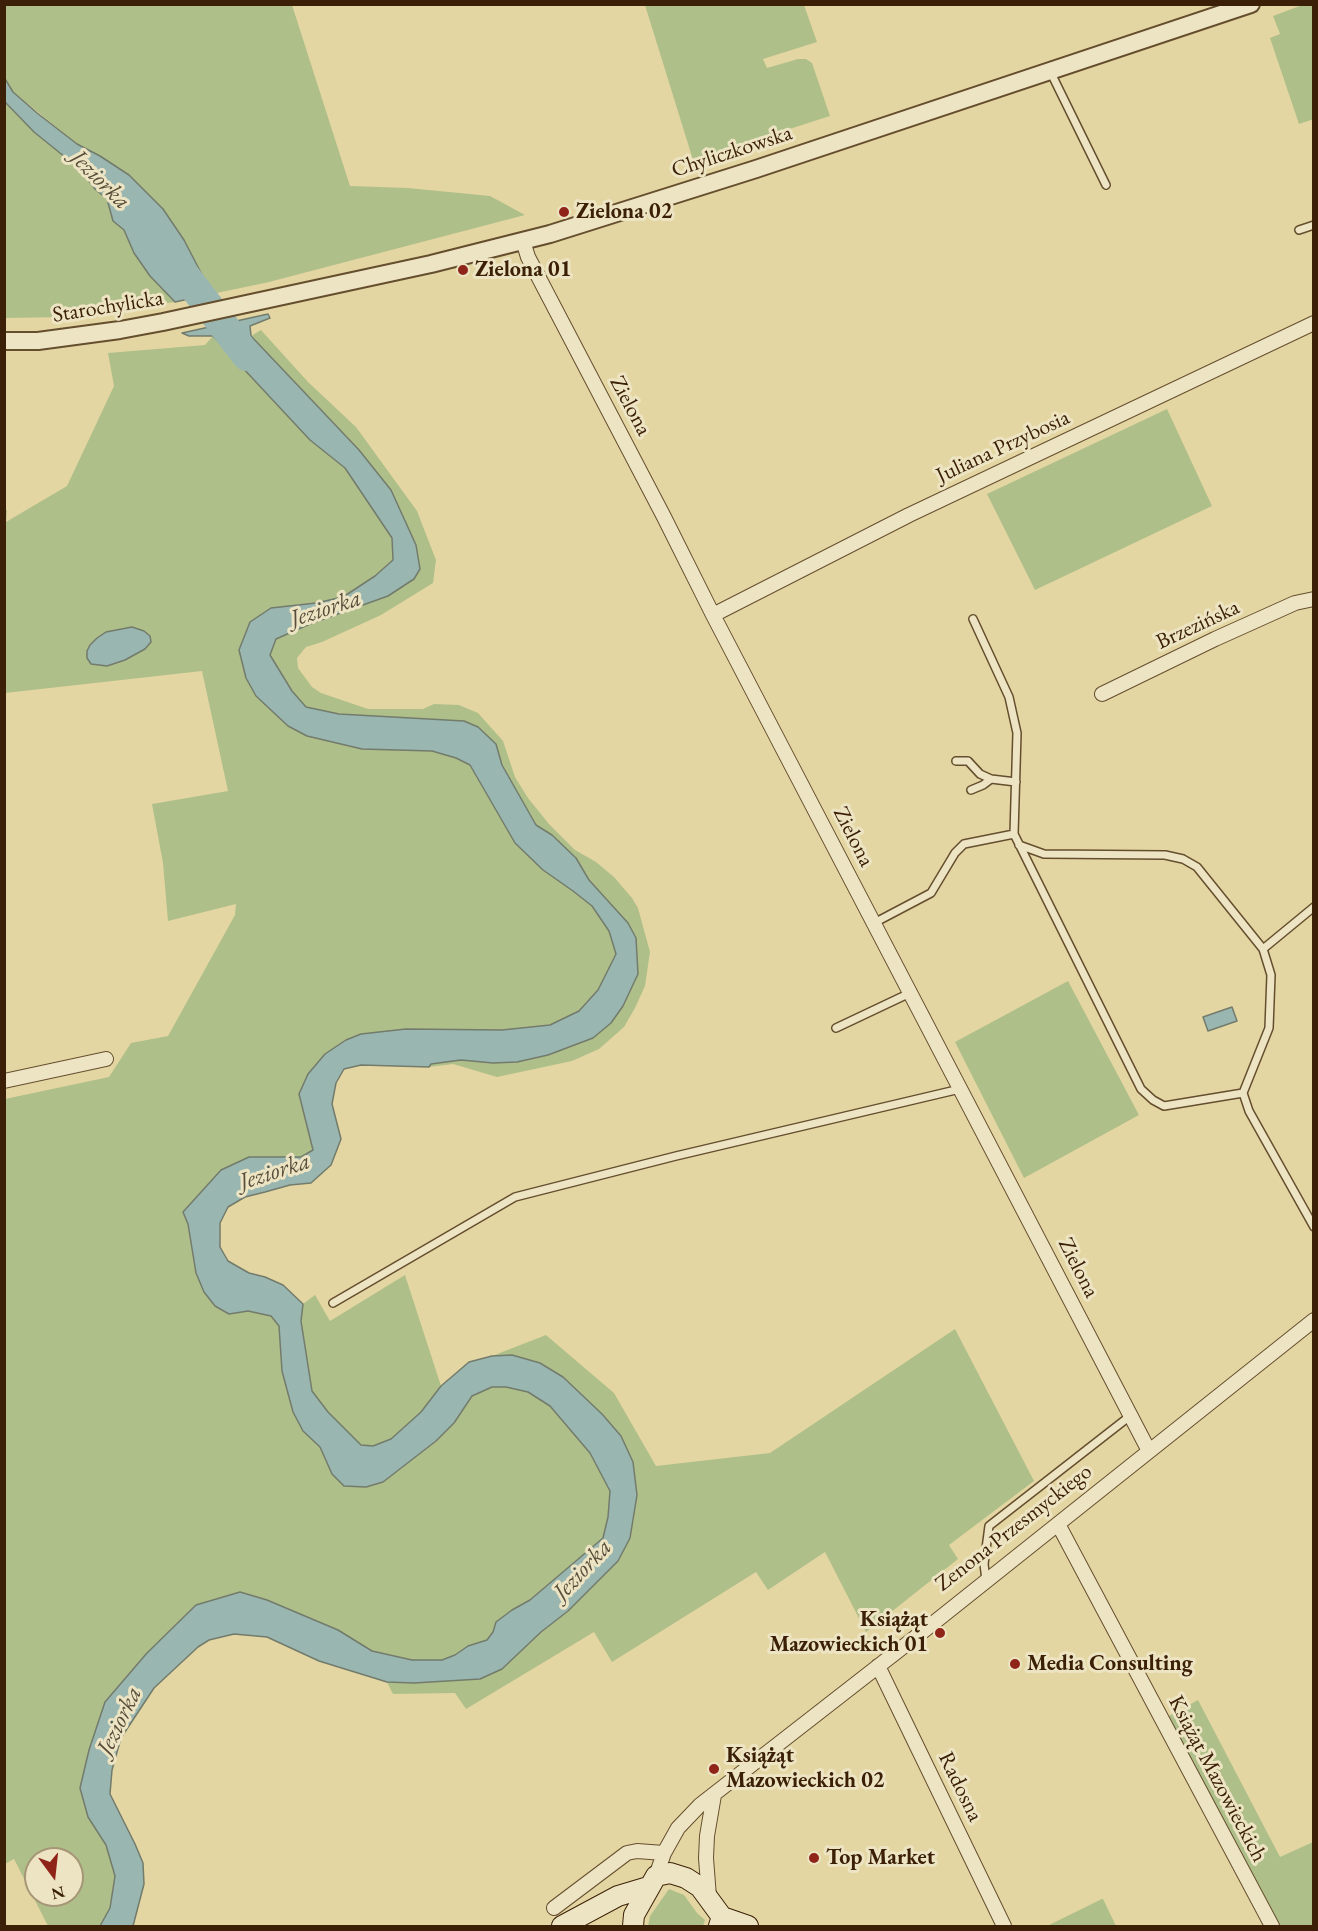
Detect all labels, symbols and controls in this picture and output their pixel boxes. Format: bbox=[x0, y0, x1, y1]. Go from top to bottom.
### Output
street label: Chyliczkowska bbox=[668, 120, 796, 184]
water label: Jeziorka bbox=[64, 144, 136, 216]
place label: Zielona 02 bbox=[576, 199, 672, 225]
marker: Zielona 02 bbox=[557, 205, 571, 219]
place label: Zielona 01 bbox=[475, 257, 571, 283]
marker: Zielona 01 bbox=[456, 263, 470, 277]
street label: Starochylicka bbox=[51, 285, 165, 329]
street label: Zielona bbox=[603, 372, 657, 440]
street label: Juliana Przybosia bbox=[932, 405, 1074, 489]
water label: Jeziorka bbox=[287, 584, 365, 634]
street label: Brzezińska bbox=[1152, 594, 1244, 656]
street label: Zielona bbox=[827, 803, 879, 871]
water label: Jeziorka bbox=[236, 1147, 314, 1197]
street label: Zielona bbox=[1052, 1234, 1104, 1302]
street label: Zenona Przesmyckiego bbox=[930, 1459, 1098, 1597]
water label: Jeziorka bbox=[548, 1534, 618, 1606]
place label: Książąt Mazowieckich 01 bbox=[770, 1607, 928, 1658]
marker: Książąt Mazowieckich 01 bbox=[933, 1626, 947, 1640]
place label: Media Consulting bbox=[1027, 1651, 1193, 1677]
marker: Media Consulting bbox=[1008, 1657, 1022, 1671]
water label: Jeziorka bbox=[91, 1682, 149, 1760]
street label: Książąt Mazowieckich bbox=[1162, 1691, 1272, 1867]
place label: Książąt Mazowieckich 02 bbox=[726, 1743, 884, 1795]
street label: Radosna bbox=[932, 1748, 988, 1826]
marker: Książąt Mazowieckich 02 bbox=[707, 1762, 721, 1776]
place label: Top Market bbox=[826, 1845, 935, 1871]
north arrow bbox=[24, 1847, 84, 1907]
marker: Top Market bbox=[807, 1851, 821, 1865]
text: N bbox=[49, 1881, 67, 1905]

